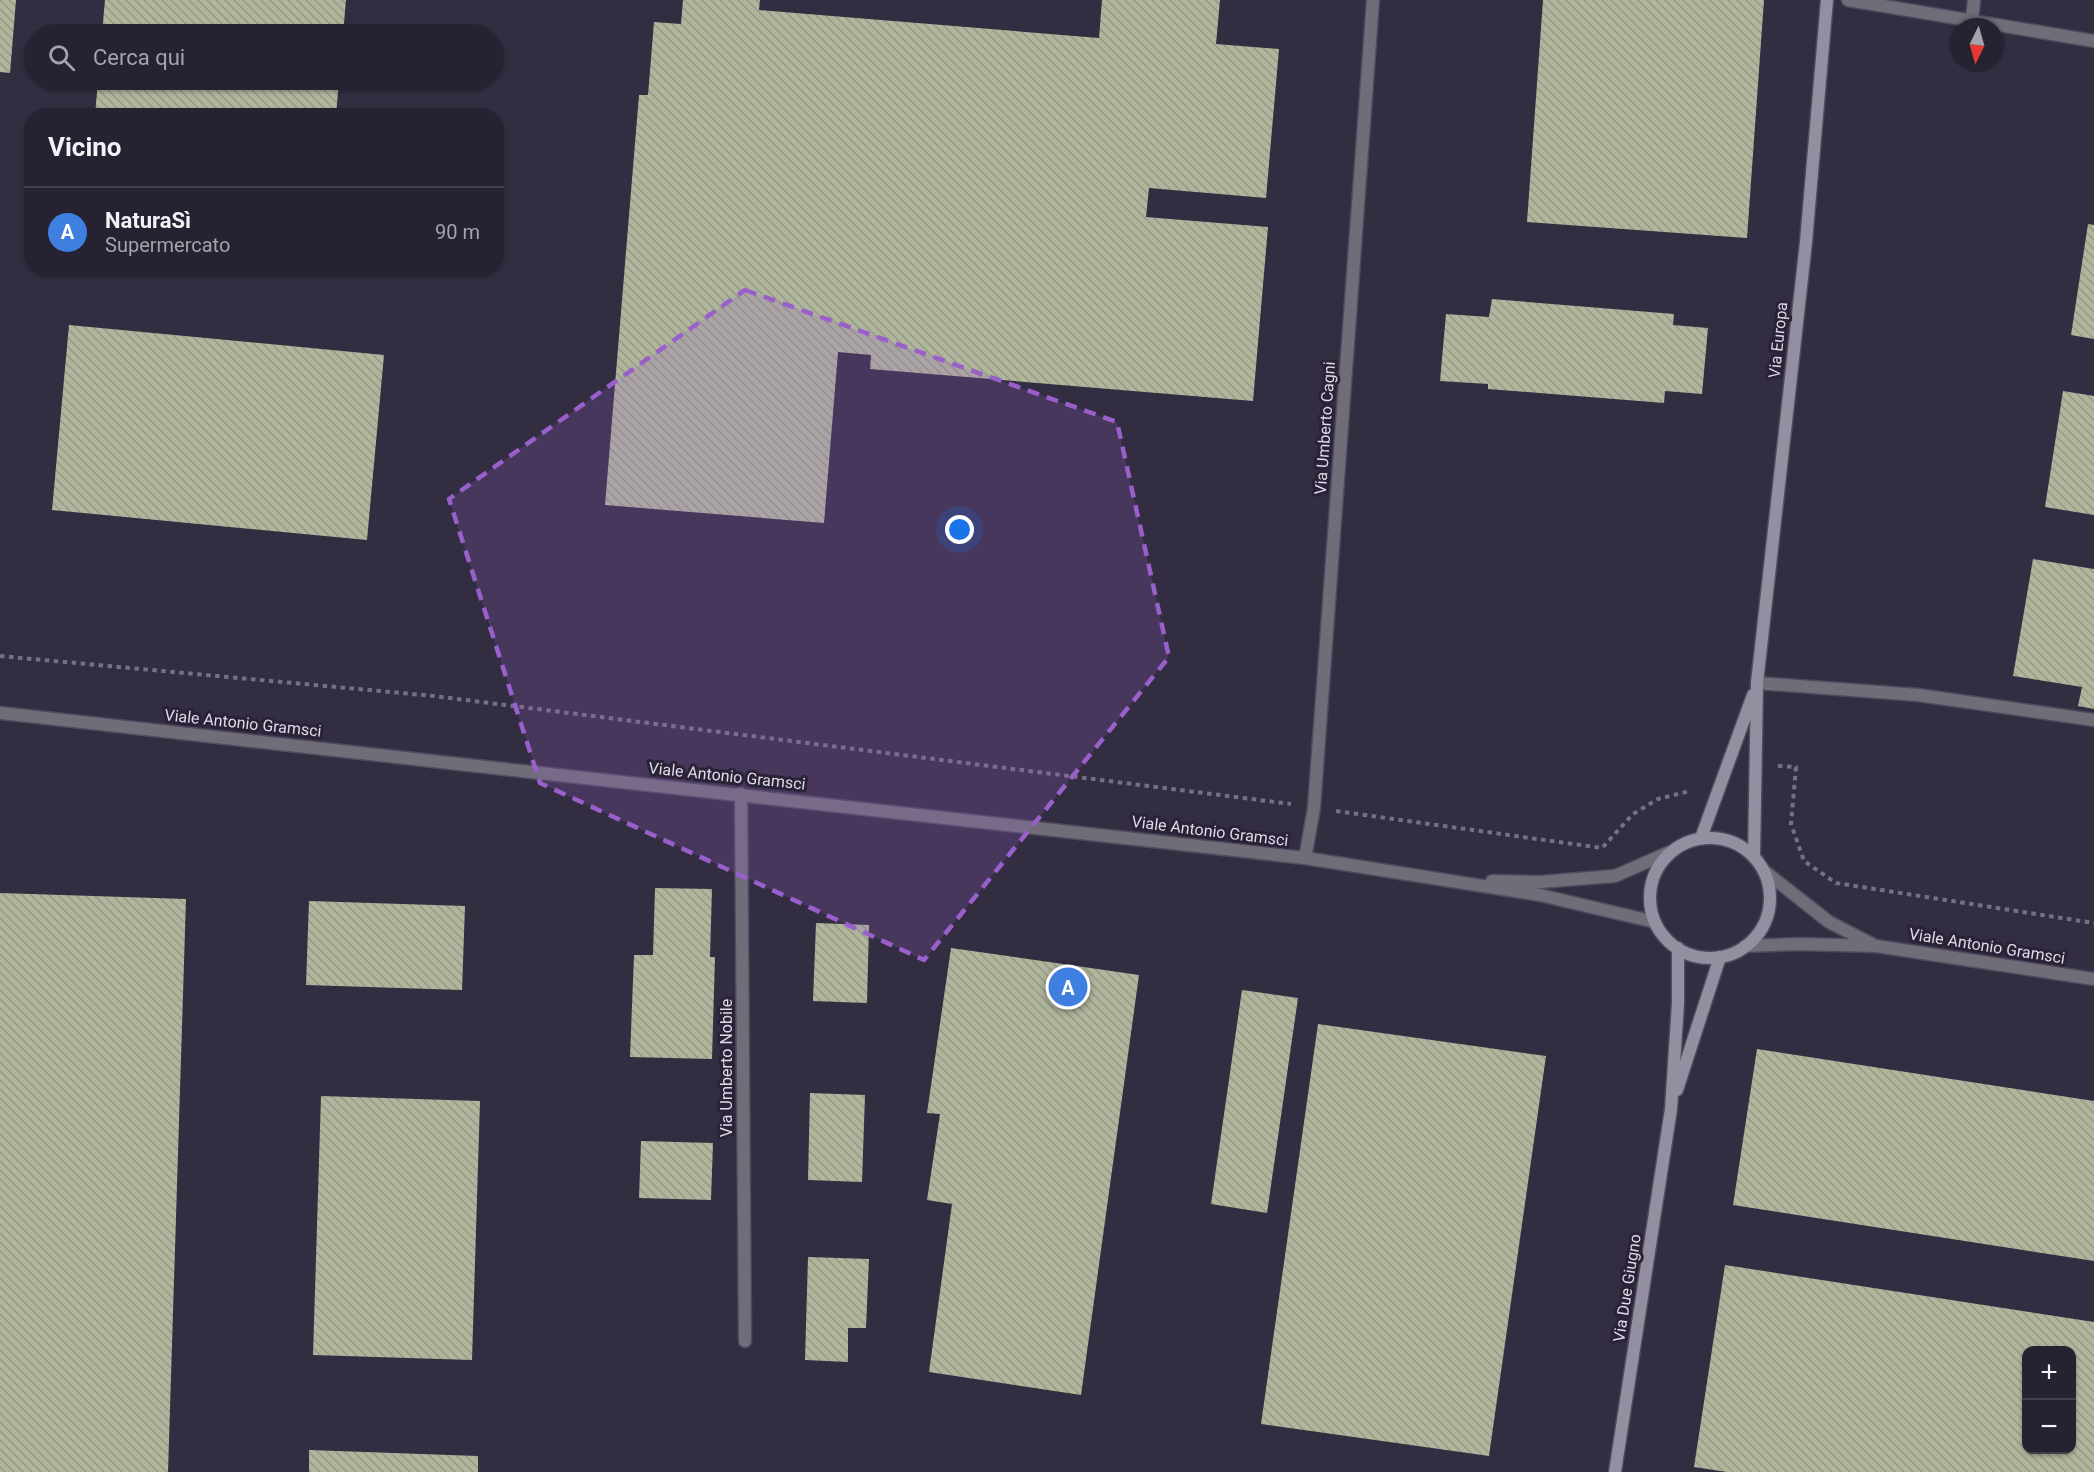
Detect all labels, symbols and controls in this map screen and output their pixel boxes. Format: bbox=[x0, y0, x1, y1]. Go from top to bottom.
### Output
north arrow bbox=[1950, 18, 2004, 72]
search box bbox=[24, 24, 504, 90]
icon: search bbox=[45, 41, 78, 74]
text: Cerca qui bbox=[93, 45, 185, 70]
text: Vicino bbox=[48, 132, 122, 162]
text: NaturaSì bbox=[105, 208, 191, 233]
text: A bbox=[61, 220, 74, 244]
text: 90 m bbox=[435, 220, 480, 244]
text: Supermercato bbox=[105, 233, 230, 257]
street label: Via Europa bbox=[1765, 301, 1791, 379]
street label: Via Umberto Cagni bbox=[1311, 361, 1339, 495]
your location bbox=[945, 515, 974, 544]
street label: Viale Antonio Gramsci bbox=[164, 705, 322, 741]
street label: Viale Antonio Gramsci bbox=[648, 758, 806, 794]
street label: Viale Antonio Gramsci bbox=[1131, 812, 1289, 850]
street label: Viale Antonio Gramsci bbox=[1908, 924, 2066, 968]
pin: A bbox=[1048, 964, 1088, 1010]
street label: Via Umberto Nobile bbox=[717, 999, 736, 1137]
street label: Via Due Giugno bbox=[1609, 1233, 1645, 1343]
map controls bbox=[2022, 1346, 2076, 1454]
button: + bbox=[2022, 1346, 2076, 1400]
button: − bbox=[2022, 1400, 2076, 1454]

